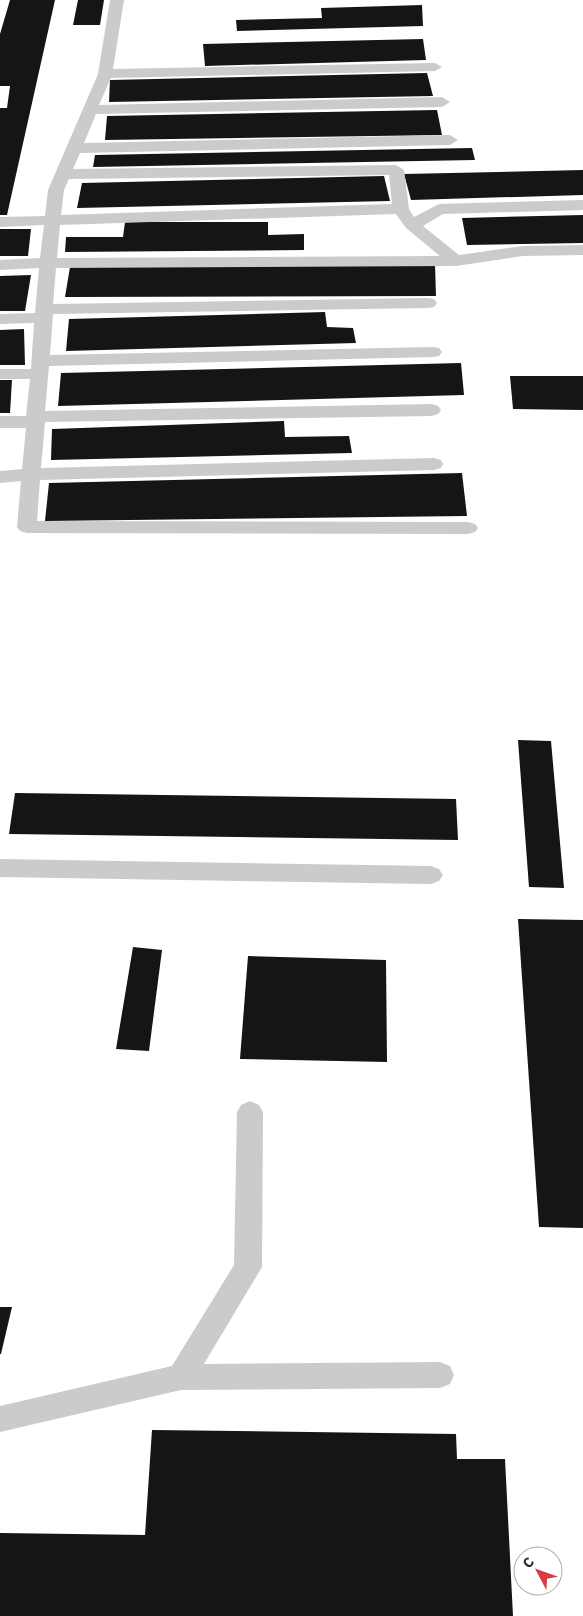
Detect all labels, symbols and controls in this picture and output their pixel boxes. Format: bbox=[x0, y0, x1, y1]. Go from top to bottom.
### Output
north arrow bbox=[513, 1546, 563, 1596]
text: С bbox=[518, 1553, 538, 1572]

